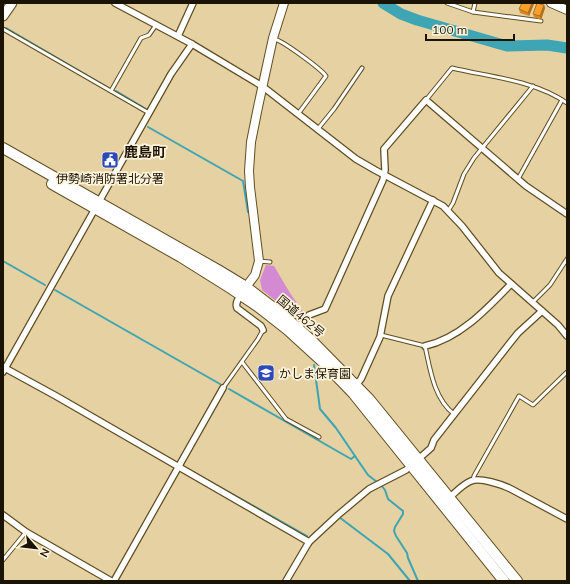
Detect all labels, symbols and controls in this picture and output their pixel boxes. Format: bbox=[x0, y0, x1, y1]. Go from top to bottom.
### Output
scale bar bbox=[426, 16, 514, 42]
text: 100 m bbox=[432, 22, 467, 37]
district label: 鹿島町 bbox=[124, 143, 166, 161]
public building icon: 伊勢崎消防署北分署 bbox=[100, 150, 120, 170]
place label: 伊勢崎消防署北分署 bbox=[56, 171, 164, 186]
street label: 国道462号 bbox=[274, 292, 328, 340]
school or university icon: かしま保育園 bbox=[256, 363, 276, 383]
place label: かしま保育園 bbox=[279, 366, 351, 381]
north arrow bbox=[16, 528, 56, 568]
text: N bbox=[37, 546, 53, 560]

